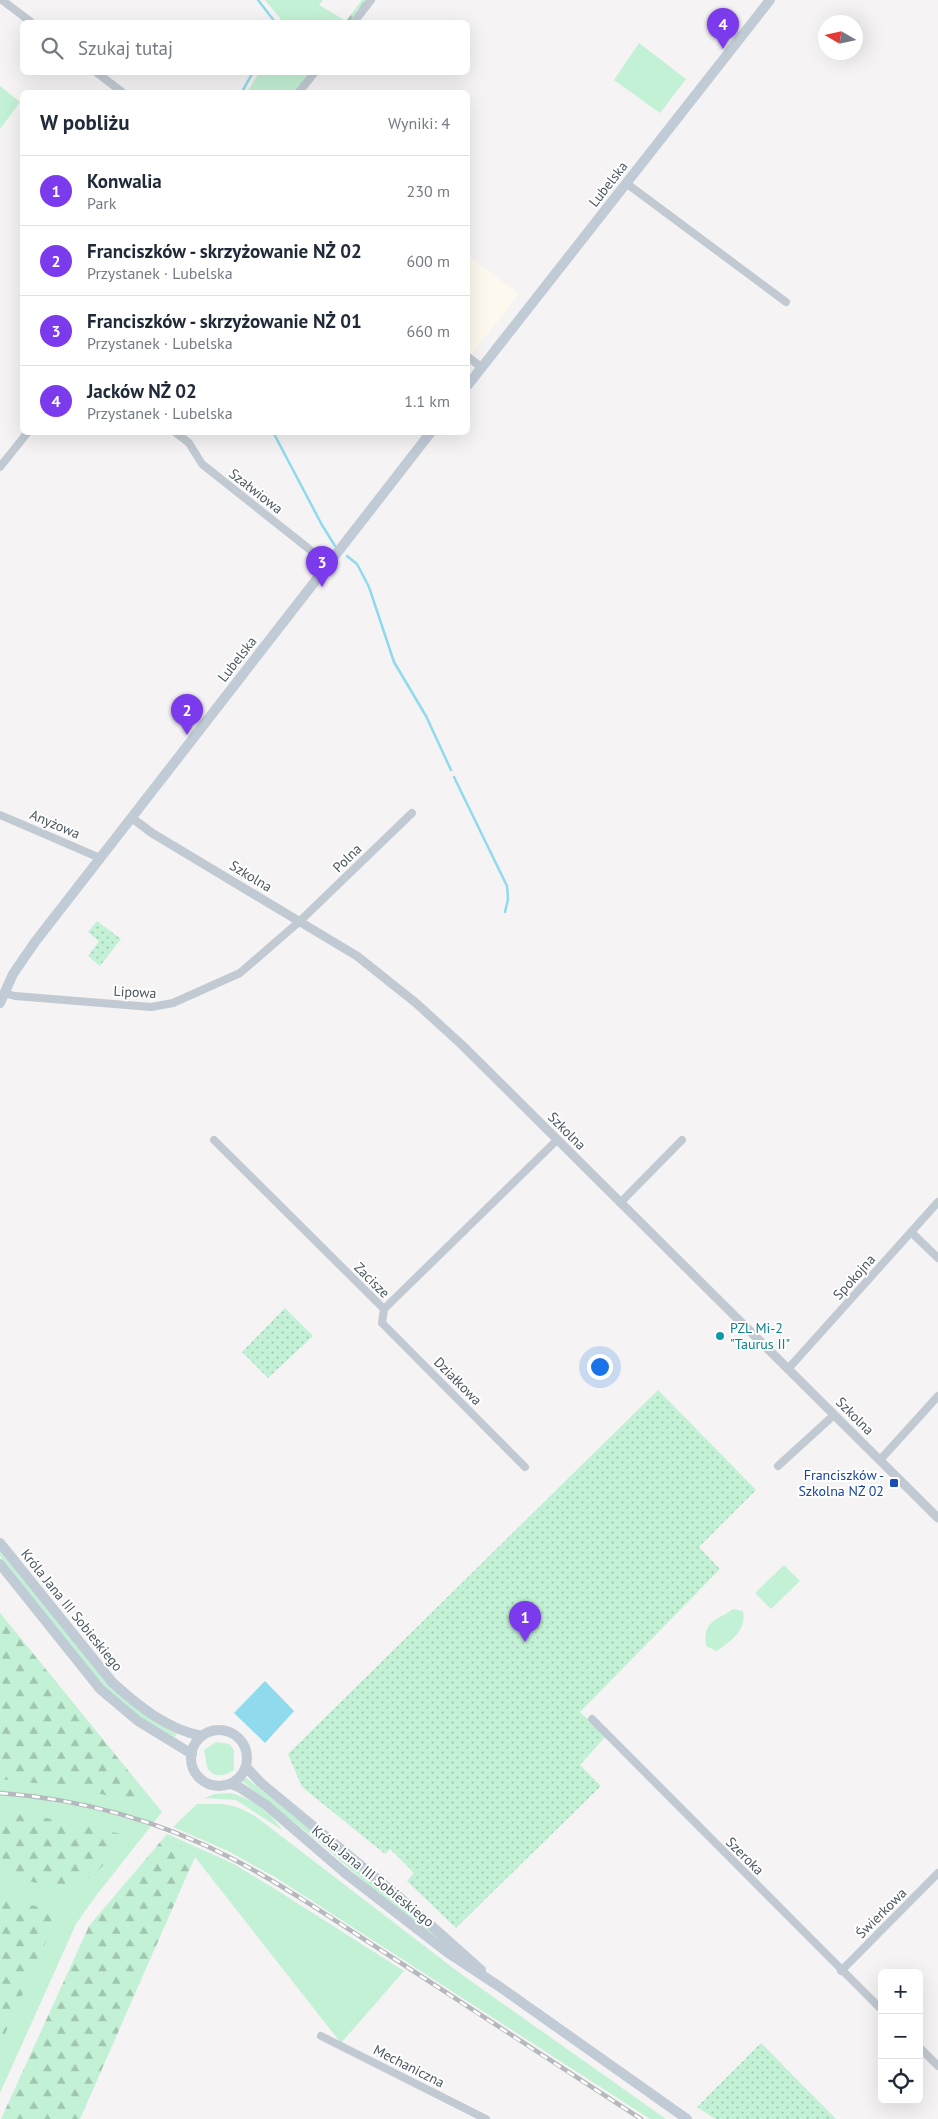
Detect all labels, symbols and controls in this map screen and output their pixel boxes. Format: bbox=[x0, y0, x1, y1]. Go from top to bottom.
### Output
pin: 4 bbox=[707, 8, 739, 49]
north arrow bbox=[818, 15, 863, 60]
search box bbox=[20, 20, 470, 75]
icon: search bbox=[38, 34, 66, 62]
text: Szukaj tutaj bbox=[78, 36, 173, 60]
text: W pobliżu bbox=[40, 109, 129, 136]
text: Wyniki: 4 bbox=[388, 113, 450, 133]
street label: Lubelska bbox=[585, 158, 631, 210]
text: Konwalia bbox=[87, 169, 162, 193]
text: 1 bbox=[51, 181, 61, 201]
text: 230 m bbox=[407, 181, 450, 201]
text: Park bbox=[87, 193, 116, 213]
text: Franciszków - skrzyżowanie NŻ 02 bbox=[87, 239, 362, 263]
text: 2 bbox=[51, 251, 61, 271]
text: 600 m bbox=[407, 251, 450, 271]
text: Przystanek · Lubelska bbox=[87, 263, 233, 283]
text: Franciszków - skrzyżowanie NŻ 01 bbox=[87, 309, 362, 333]
text: 3 bbox=[51, 321, 61, 341]
text: 660 m bbox=[407, 321, 450, 341]
text: Przystanek · Lubelska bbox=[87, 333, 233, 353]
text: Jacków NŻ 02 bbox=[87, 379, 197, 403]
text: 4 bbox=[51, 391, 61, 411]
text: 1.1 km bbox=[404, 391, 450, 411]
text: Przystanek · Lubelska bbox=[87, 403, 233, 423]
street label: Szałwiowa bbox=[225, 464, 287, 518]
pin: 3 bbox=[306, 546, 338, 587]
street label: Lubelska bbox=[214, 633, 260, 685]
pin: 2 bbox=[171, 694, 203, 735]
street label: Anyżowa bbox=[27, 805, 83, 843]
street label: Polna bbox=[329, 840, 365, 876]
street label: Szkolna bbox=[226, 856, 276, 896]
street label: Lipowa bbox=[113, 982, 157, 1002]
street label: Szkolna bbox=[544, 1108, 590, 1154]
street label: Spokojna bbox=[829, 1251, 879, 1303]
street label: Zacisze bbox=[350, 1258, 394, 1302]
place label: PZL Mi-2 "Taurus II" bbox=[730, 1319, 790, 1353]
marker: PZL Mi-2 "Taurus II" bbox=[714, 1330, 726, 1342]
street label: Działkowa bbox=[430, 1353, 486, 1409]
your location bbox=[587, 1354, 613, 1380]
street label: Szkolna bbox=[832, 1393, 878, 1439]
place label: Franciszków - Szkolna NŻ 02 bbox=[798, 1466, 884, 1500]
marker: Franciszków - Szkolna NŻ 02 bbox=[888, 1477, 900, 1489]
street label: Króla Jana III Sobieskiego bbox=[17, 1545, 127, 1675]
pin: 1 bbox=[509, 1601, 541, 1642]
street label: Króla Jana III Sobieskiego bbox=[308, 1821, 438, 1931]
street label: Szeroka bbox=[722, 1833, 768, 1879]
street label: Świerkowa bbox=[852, 1884, 910, 1942]
map controls bbox=[878, 1969, 923, 2104]
button: + bbox=[878, 1969, 923, 2014]
button: − bbox=[878, 2014, 923, 2059]
street label: Mechaniczna bbox=[370, 2040, 448, 2092]
button: locate bbox=[878, 2059, 923, 2104]

